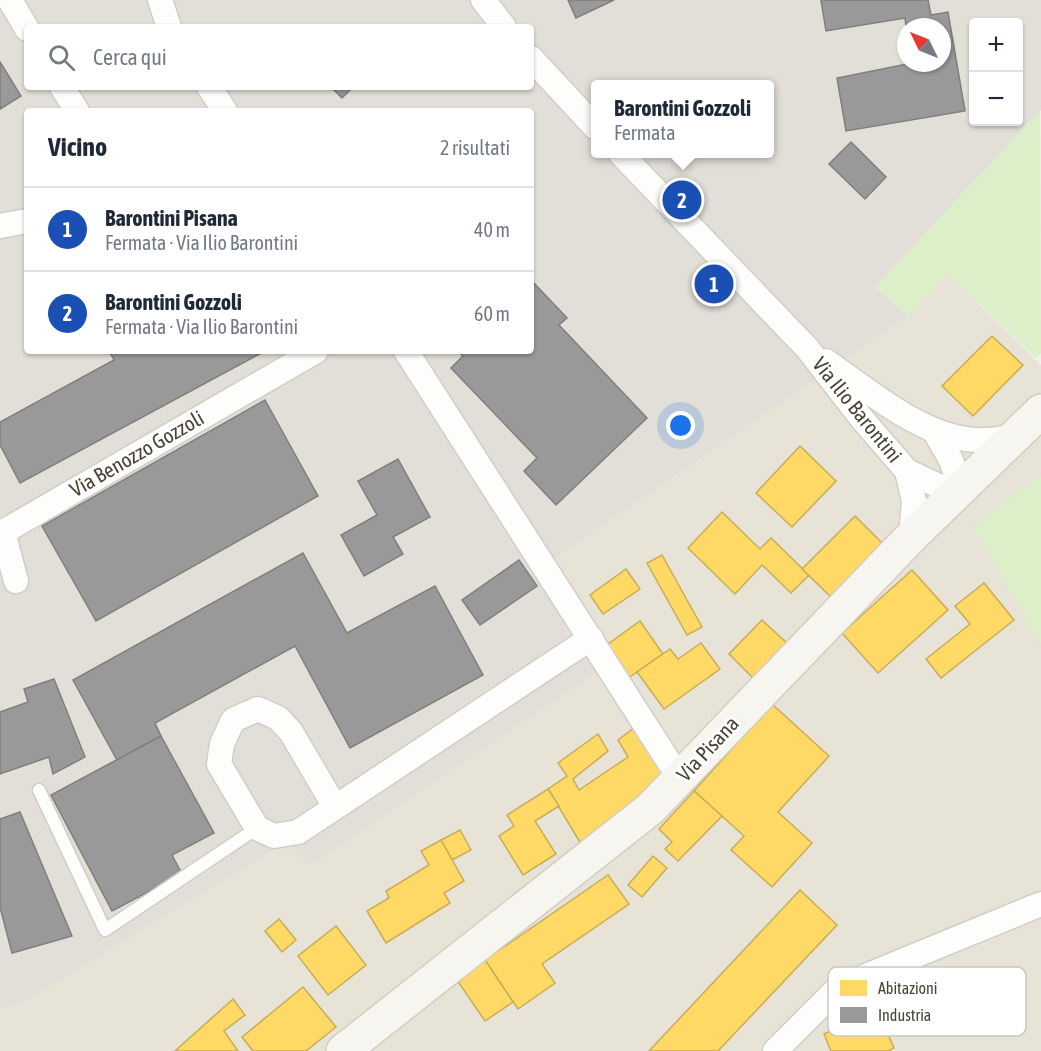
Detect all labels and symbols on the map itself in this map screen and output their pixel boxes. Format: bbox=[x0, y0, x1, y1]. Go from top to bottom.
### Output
north arrow bbox=[897, 18, 951, 72]
pin: 2 bbox=[662, 178, 702, 222]
pin: 1 bbox=[694, 262, 734, 306]
street label: Via Ilio Barontini bbox=[808, 352, 907, 467]
street label: Via Benozzo Gozzoli bbox=[65, 405, 208, 501]
your location bbox=[666, 411, 695, 440]
street label: Via Pisana bbox=[671, 711, 743, 786]
legend bbox=[828, 967, 1026, 1036]
text: Abitazioni bbox=[878, 979, 938, 997]
text: Industria bbox=[878, 1006, 931, 1024]

